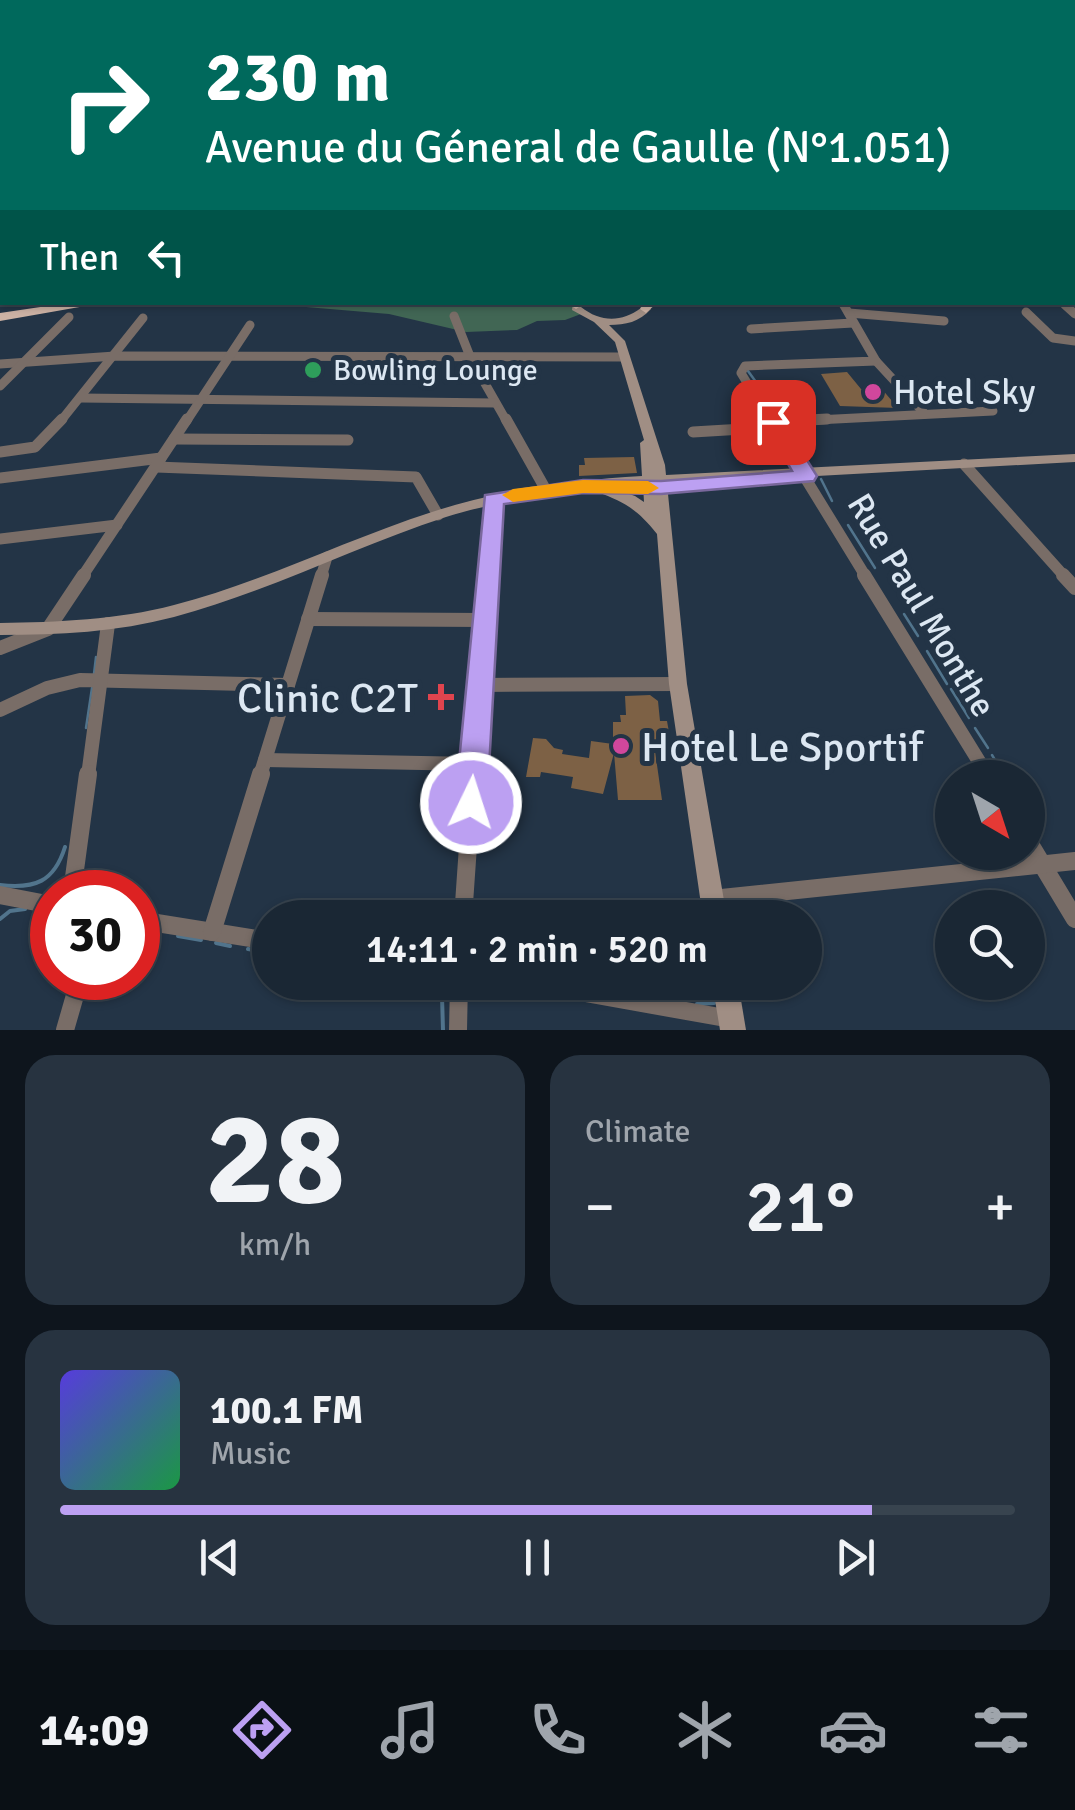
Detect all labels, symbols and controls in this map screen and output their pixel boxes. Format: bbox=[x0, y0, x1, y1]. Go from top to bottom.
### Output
text: 230 m bbox=[205, 34, 390, 120]
icon: right bbox=[40, 40, 170, 170]
text: Avenue du Géneral de Gaulle (N°1.051) bbox=[205, 120, 951, 175]
icon: left bbox=[139, 230, 194, 285]
text: Then bbox=[40, 234, 119, 281]
place label: Bowling Lounge bbox=[333, 352, 538, 389]
marker: Bowling Lounge bbox=[302, 359, 324, 381]
place label: Hotel Sky bbox=[893, 371, 1035, 414]
pin bbox=[731, 380, 816, 465]
marker: Hotel Sky bbox=[862, 381, 884, 403]
icon: arrive bbox=[746, 395, 801, 450]
street label: Rue Paul Monthe bbox=[838, 486, 1005, 725]
place label: Clinic C2T bbox=[237, 673, 418, 724]
marker: Clinic C2T bbox=[428, 684, 454, 710]
place label: Hotel Le Sportif bbox=[641, 722, 925, 773]
marker: Hotel Le Sportif bbox=[610, 735, 632, 757]
position arrow bbox=[419, 751, 523, 855]
north arrow bbox=[935, 760, 1045, 870]
map controls bbox=[935, 760, 1045, 1000]
speed limit sign: 30 bbox=[30, 870, 160, 1000]
button: search bbox=[935, 890, 1045, 1000]
text: 14:11 · 2 min · 520 m bbox=[366, 926, 708, 973]
text: 28 bbox=[205, 1080, 345, 1240]
text: Climate bbox=[585, 1112, 691, 1151]
text: 21° bbox=[745, 1160, 855, 1253]
text: − bbox=[585, 1173, 615, 1241]
text: + bbox=[985, 1173, 1015, 1241]
text: km/h bbox=[239, 1225, 311, 1264]
text: 100.1 FM bbox=[210, 1387, 363, 1434]
text: Music bbox=[210, 1434, 291, 1473]
icon: previous bbox=[192, 1530, 247, 1585]
icon: pause bbox=[510, 1530, 565, 1585]
icon: next bbox=[828, 1530, 883, 1585]
icon: directions bbox=[227, 1695, 297, 1765]
icon: music bbox=[375, 1695, 445, 1765]
icon: phone bbox=[523, 1695, 593, 1765]
icon: climate bbox=[670, 1695, 740, 1765]
icon: car bbox=[818, 1695, 888, 1765]
icon: filters bbox=[966, 1695, 1036, 1765]
text: 14:09 bbox=[39, 1703, 149, 1758]

